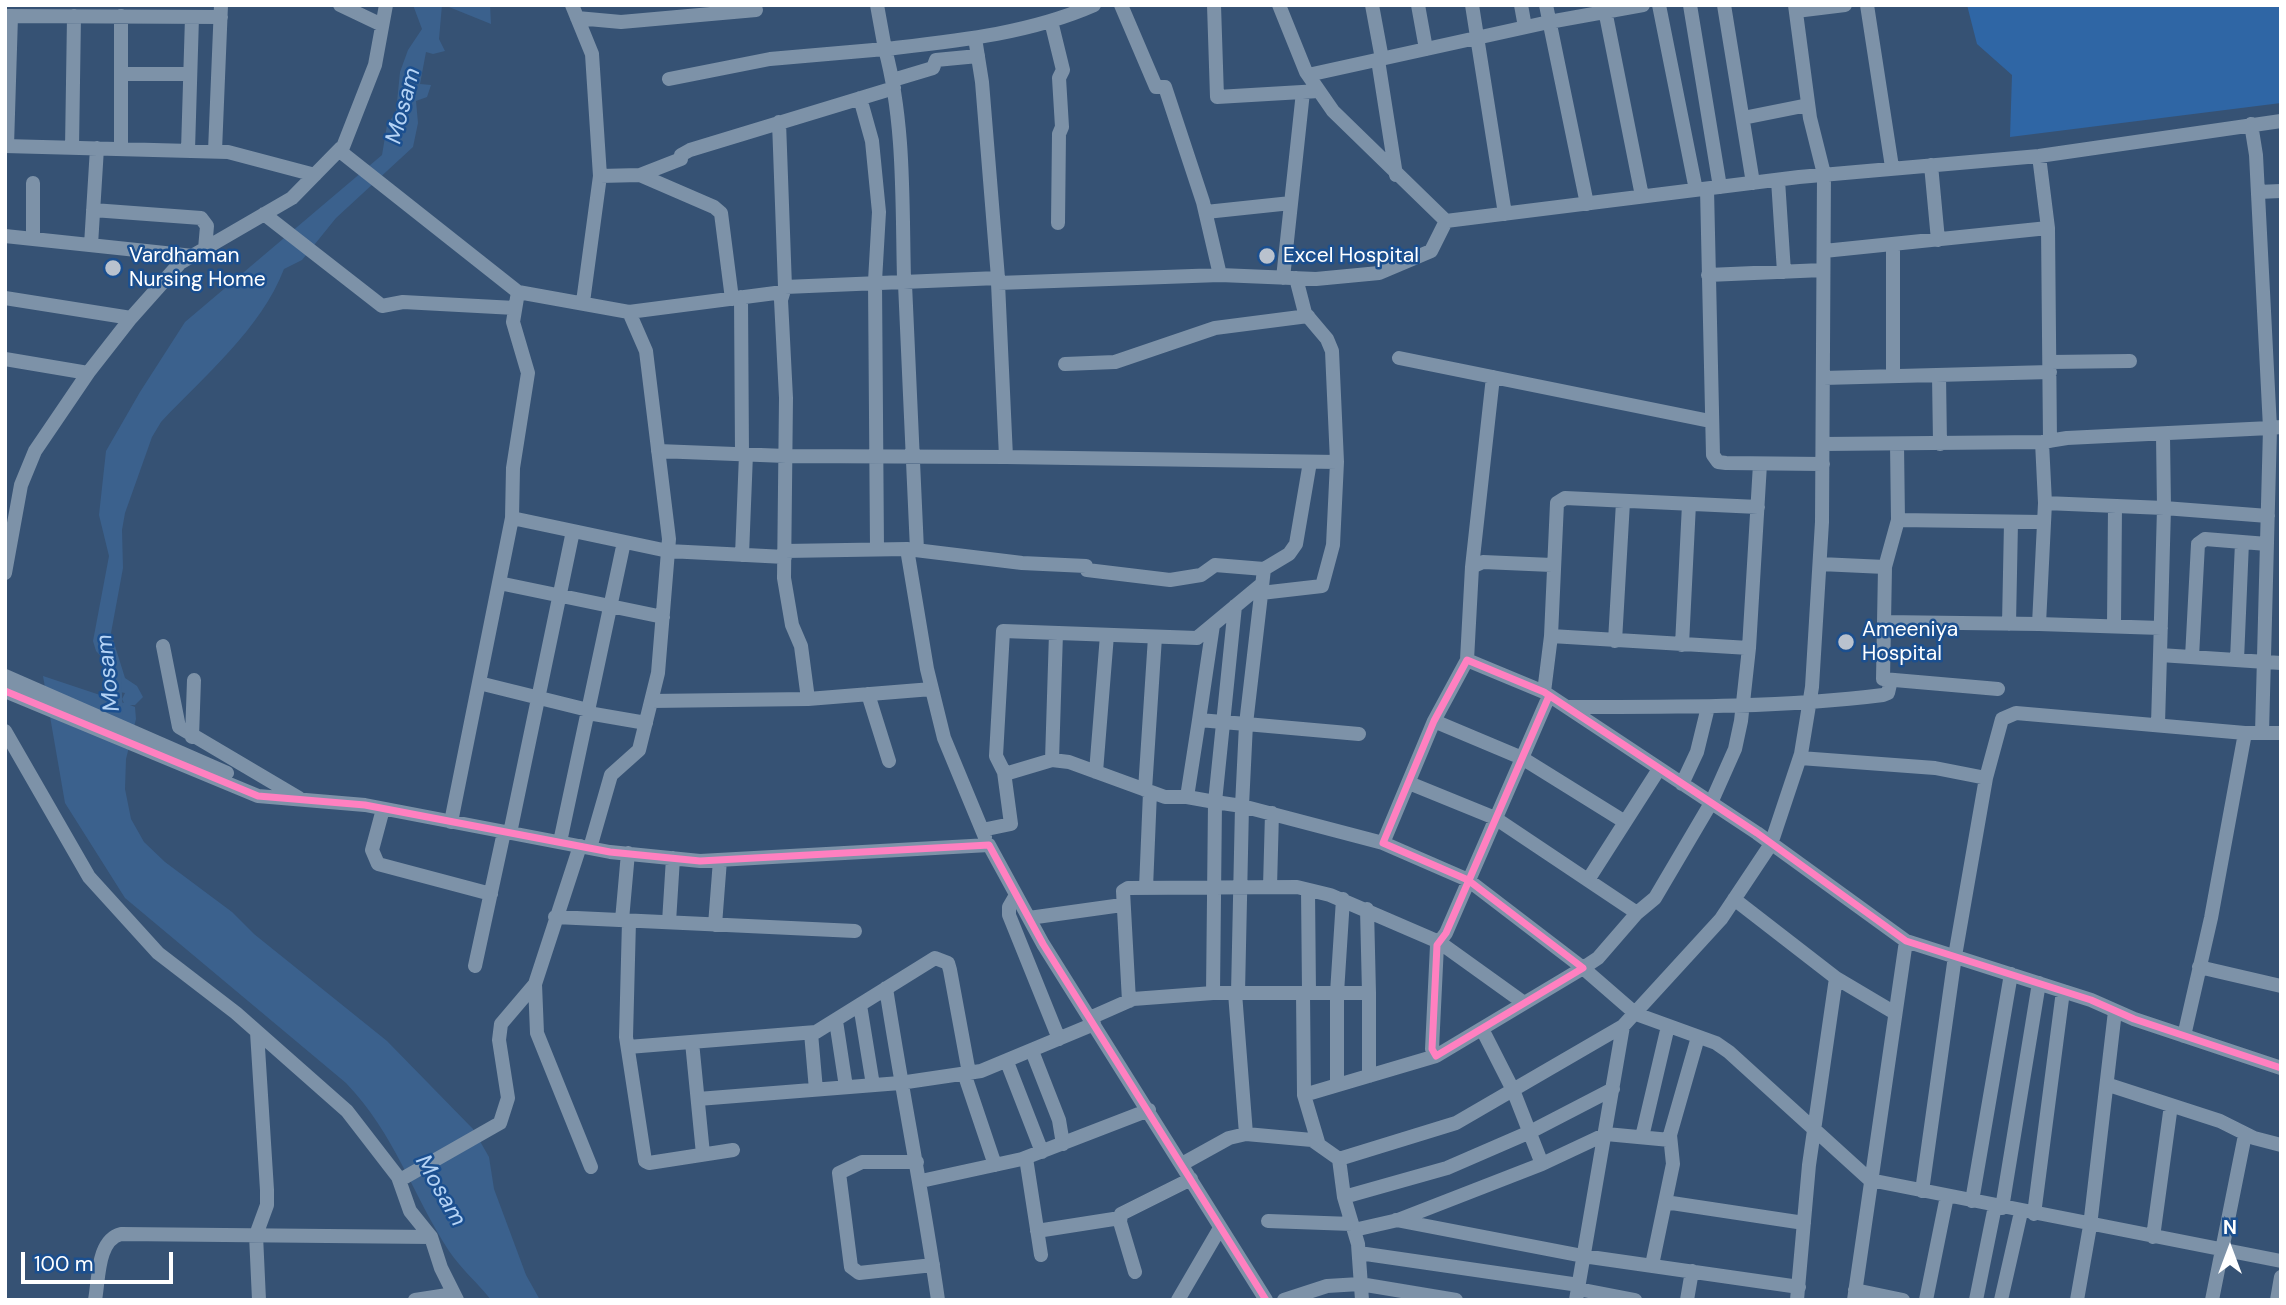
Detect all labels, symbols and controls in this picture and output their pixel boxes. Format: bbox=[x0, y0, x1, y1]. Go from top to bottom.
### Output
water label: Mosam bbox=[381, 65, 427, 147]
place label: Vardhaman Nursing Home bbox=[129, 243, 266, 293]
place label: Excel Hospital bbox=[1283, 243, 1419, 269]
marker: Excel Hospital bbox=[1257, 246, 1277, 266]
marker: Vardhaman Nursing Home bbox=[103, 258, 123, 278]
place label: Ameeniya Hospital bbox=[1862, 617, 1958, 667]
marker: Ameeniya Hospital bbox=[1836, 632, 1856, 652]
water label: Mosam bbox=[91, 633, 127, 713]
water label: Mosam bbox=[409, 1150, 471, 1232]
north arrow bbox=[2195, 1214, 2265, 1284]
text: N bbox=[2223, 1215, 2237, 1240]
scale bar bbox=[24, 1238, 177, 1282]
text: 100 m bbox=[34, 1250, 94, 1278]

